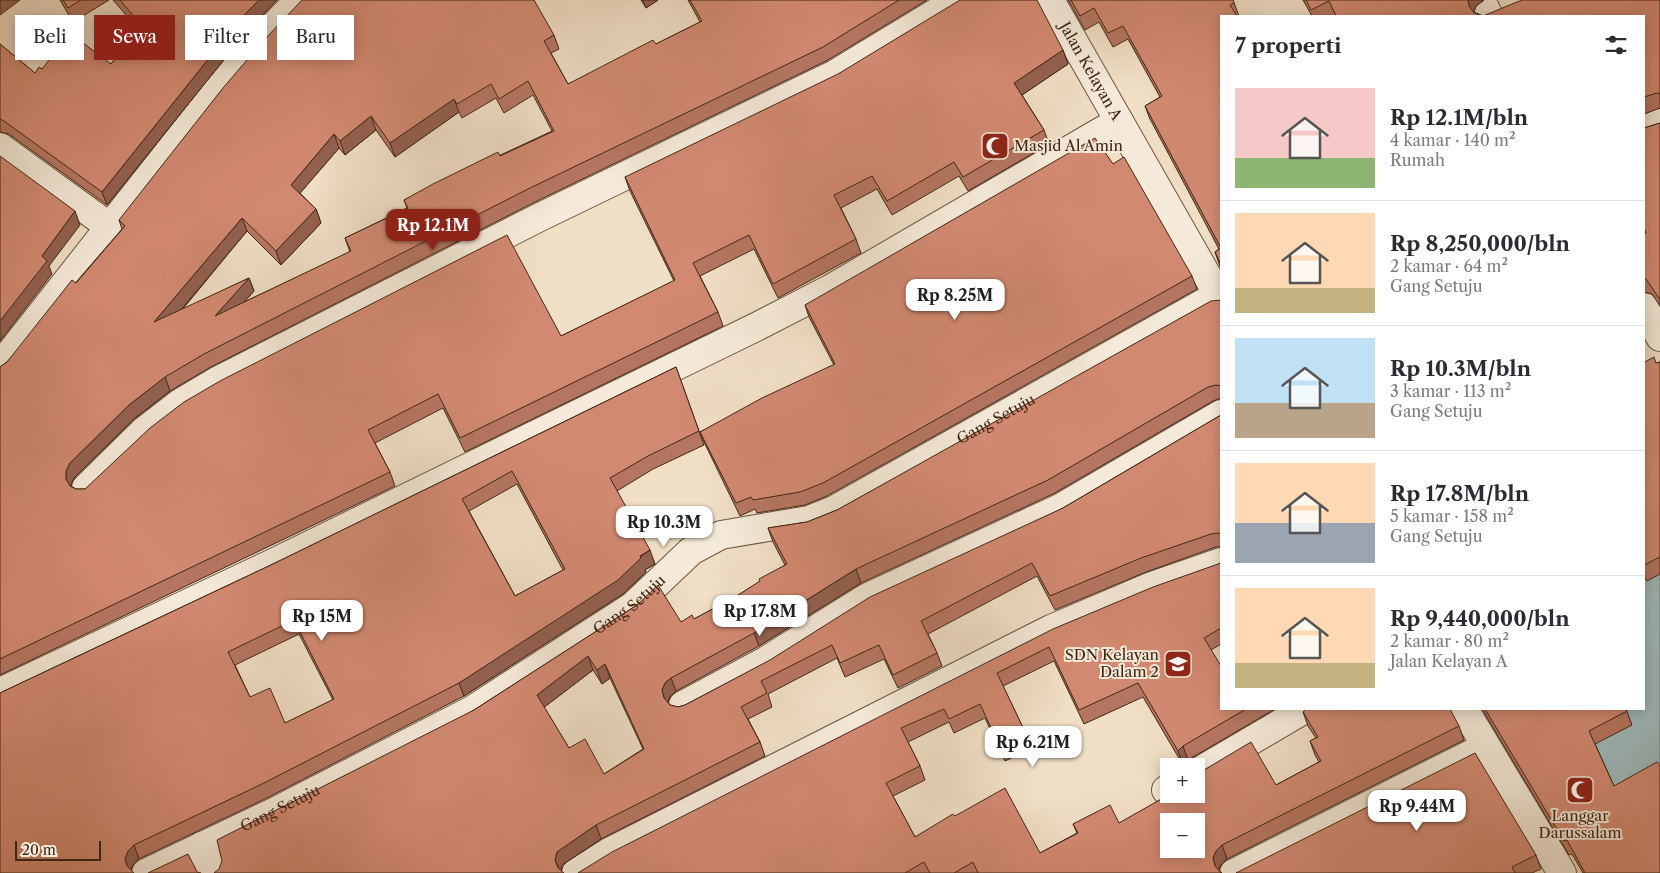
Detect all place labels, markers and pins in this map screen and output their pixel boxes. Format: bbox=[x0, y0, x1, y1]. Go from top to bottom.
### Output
mosque icon: Masjid Al Amin bbox=[980, 131, 1010, 161]
place label: Masjid Al Amin bbox=[1014, 136, 1123, 155]
pin: Rp 12.1M bbox=[381, 208, 485, 251]
pin: Rp 8.25M bbox=[903, 278, 1007, 321]
pin: Rp 10.3M bbox=[612, 506, 716, 548]
pin: Rp 17.8M bbox=[708, 594, 812, 637]
pin: Rp 15M bbox=[281, 600, 363, 642]
place label: SDN Kelayan Dalam 2 bbox=[1065, 645, 1160, 681]
school or university icon: SDN Kelayan Dalam 2 bbox=[1163, 649, 1193, 679]
pin: Rp 6.21M bbox=[981, 726, 1085, 768]
mosque icon: Langgar Darussalam bbox=[1565, 775, 1595, 805]
pin: Rp 9.44M bbox=[1365, 790, 1469, 832]
place label: Langgar Darussalam bbox=[1539, 806, 1621, 842]

